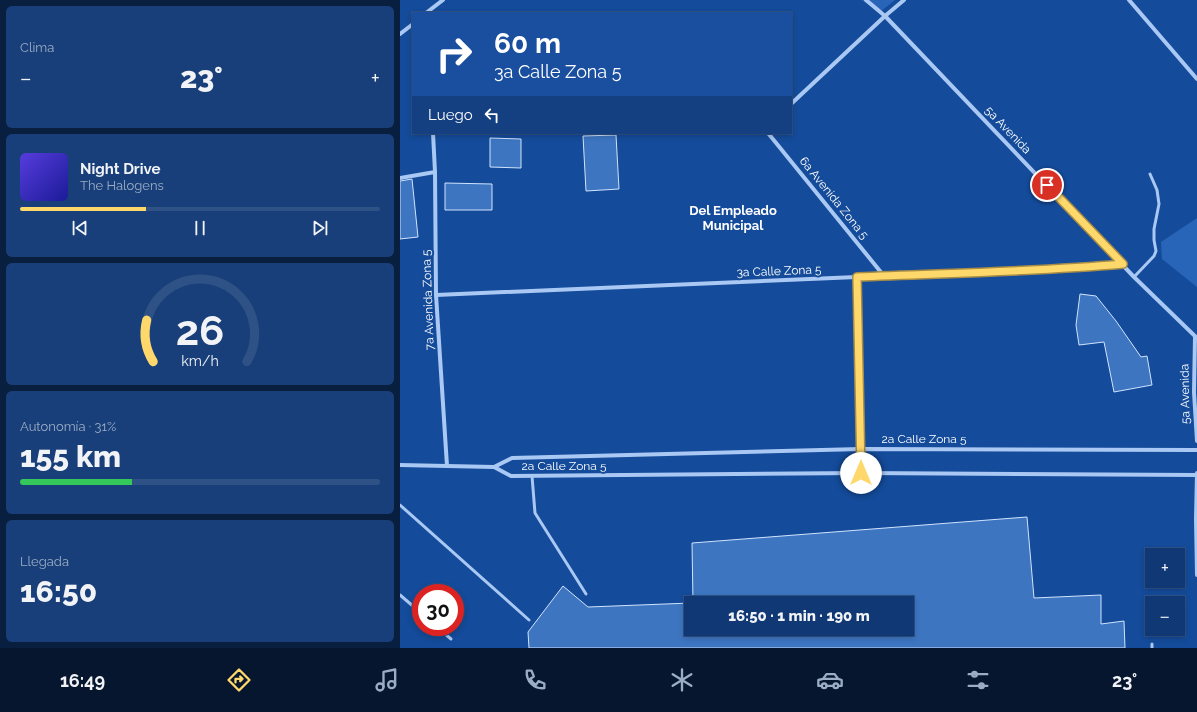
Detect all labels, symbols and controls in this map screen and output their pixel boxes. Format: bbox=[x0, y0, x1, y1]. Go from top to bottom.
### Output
text: 60 m bbox=[494, 27, 561, 60]
icon: right bbox=[428, 28, 480, 80]
text: Clima bbox=[20, 40, 54, 55]
text: 23° bbox=[180, 60, 223, 95]
text: 3a Calle Zona 5 bbox=[494, 61, 622, 82]
text: − bbox=[20, 65, 32, 91]
text: + bbox=[371, 65, 380, 91]
street label: 5a Avenida bbox=[982, 103, 1034, 157]
icon: left bbox=[481, 104, 503, 126]
text: Luego bbox=[428, 106, 473, 124]
street label: 6a Avenida Zona 5 bbox=[797, 154, 872, 242]
text: Night Drive bbox=[80, 160, 160, 178]
pin bbox=[1030, 168, 1064, 202]
icon: arrive bbox=[1036, 174, 1058, 196]
text: The Halogens bbox=[80, 178, 164, 193]
district label: Del Empleado Municipal bbox=[689, 203, 777, 233]
icon: previous bbox=[69, 217, 91, 239]
icon: pause bbox=[189, 217, 211, 239]
icon: next bbox=[309, 217, 331, 239]
street label: 7a Avenida Zona 5 bbox=[419, 249, 437, 351]
street label: 3a Calle Zona 5 bbox=[736, 263, 822, 279]
text: 26 bbox=[176, 306, 224, 355]
text: km/h bbox=[181, 353, 219, 369]
street label: 5a Avenida bbox=[1177, 364, 1193, 424]
text: Autonomía · 31% bbox=[20, 419, 116, 434]
street label: 2a Calle Zona 5 bbox=[882, 432, 967, 446]
text: 155 km bbox=[20, 439, 121, 474]
position arrow bbox=[840, 452, 882, 494]
street label: 2a Calle Zona 5 bbox=[522, 459, 607, 473]
map controls bbox=[1145, 548, 1185, 636]
button: + bbox=[1145, 548, 1185, 588]
text: Llegada bbox=[20, 554, 69, 569]
text: 16:50 bbox=[20, 574, 97, 609]
speed limit sign: 30 bbox=[412, 584, 464, 636]
button: − bbox=[1145, 596, 1185, 636]
text: 16:50 · 1 min · 190 m bbox=[728, 607, 870, 625]
icon: directions bbox=[225, 666, 253, 694]
icon: music bbox=[373, 666, 401, 694]
icon: phone bbox=[521, 666, 549, 694]
icon: climate bbox=[668, 666, 696, 694]
icon: car bbox=[816, 666, 844, 694]
icon: filters bbox=[964, 666, 992, 694]
text: 16:49 bbox=[60, 670, 105, 691]
text: 23° bbox=[1112, 670, 1137, 691]

